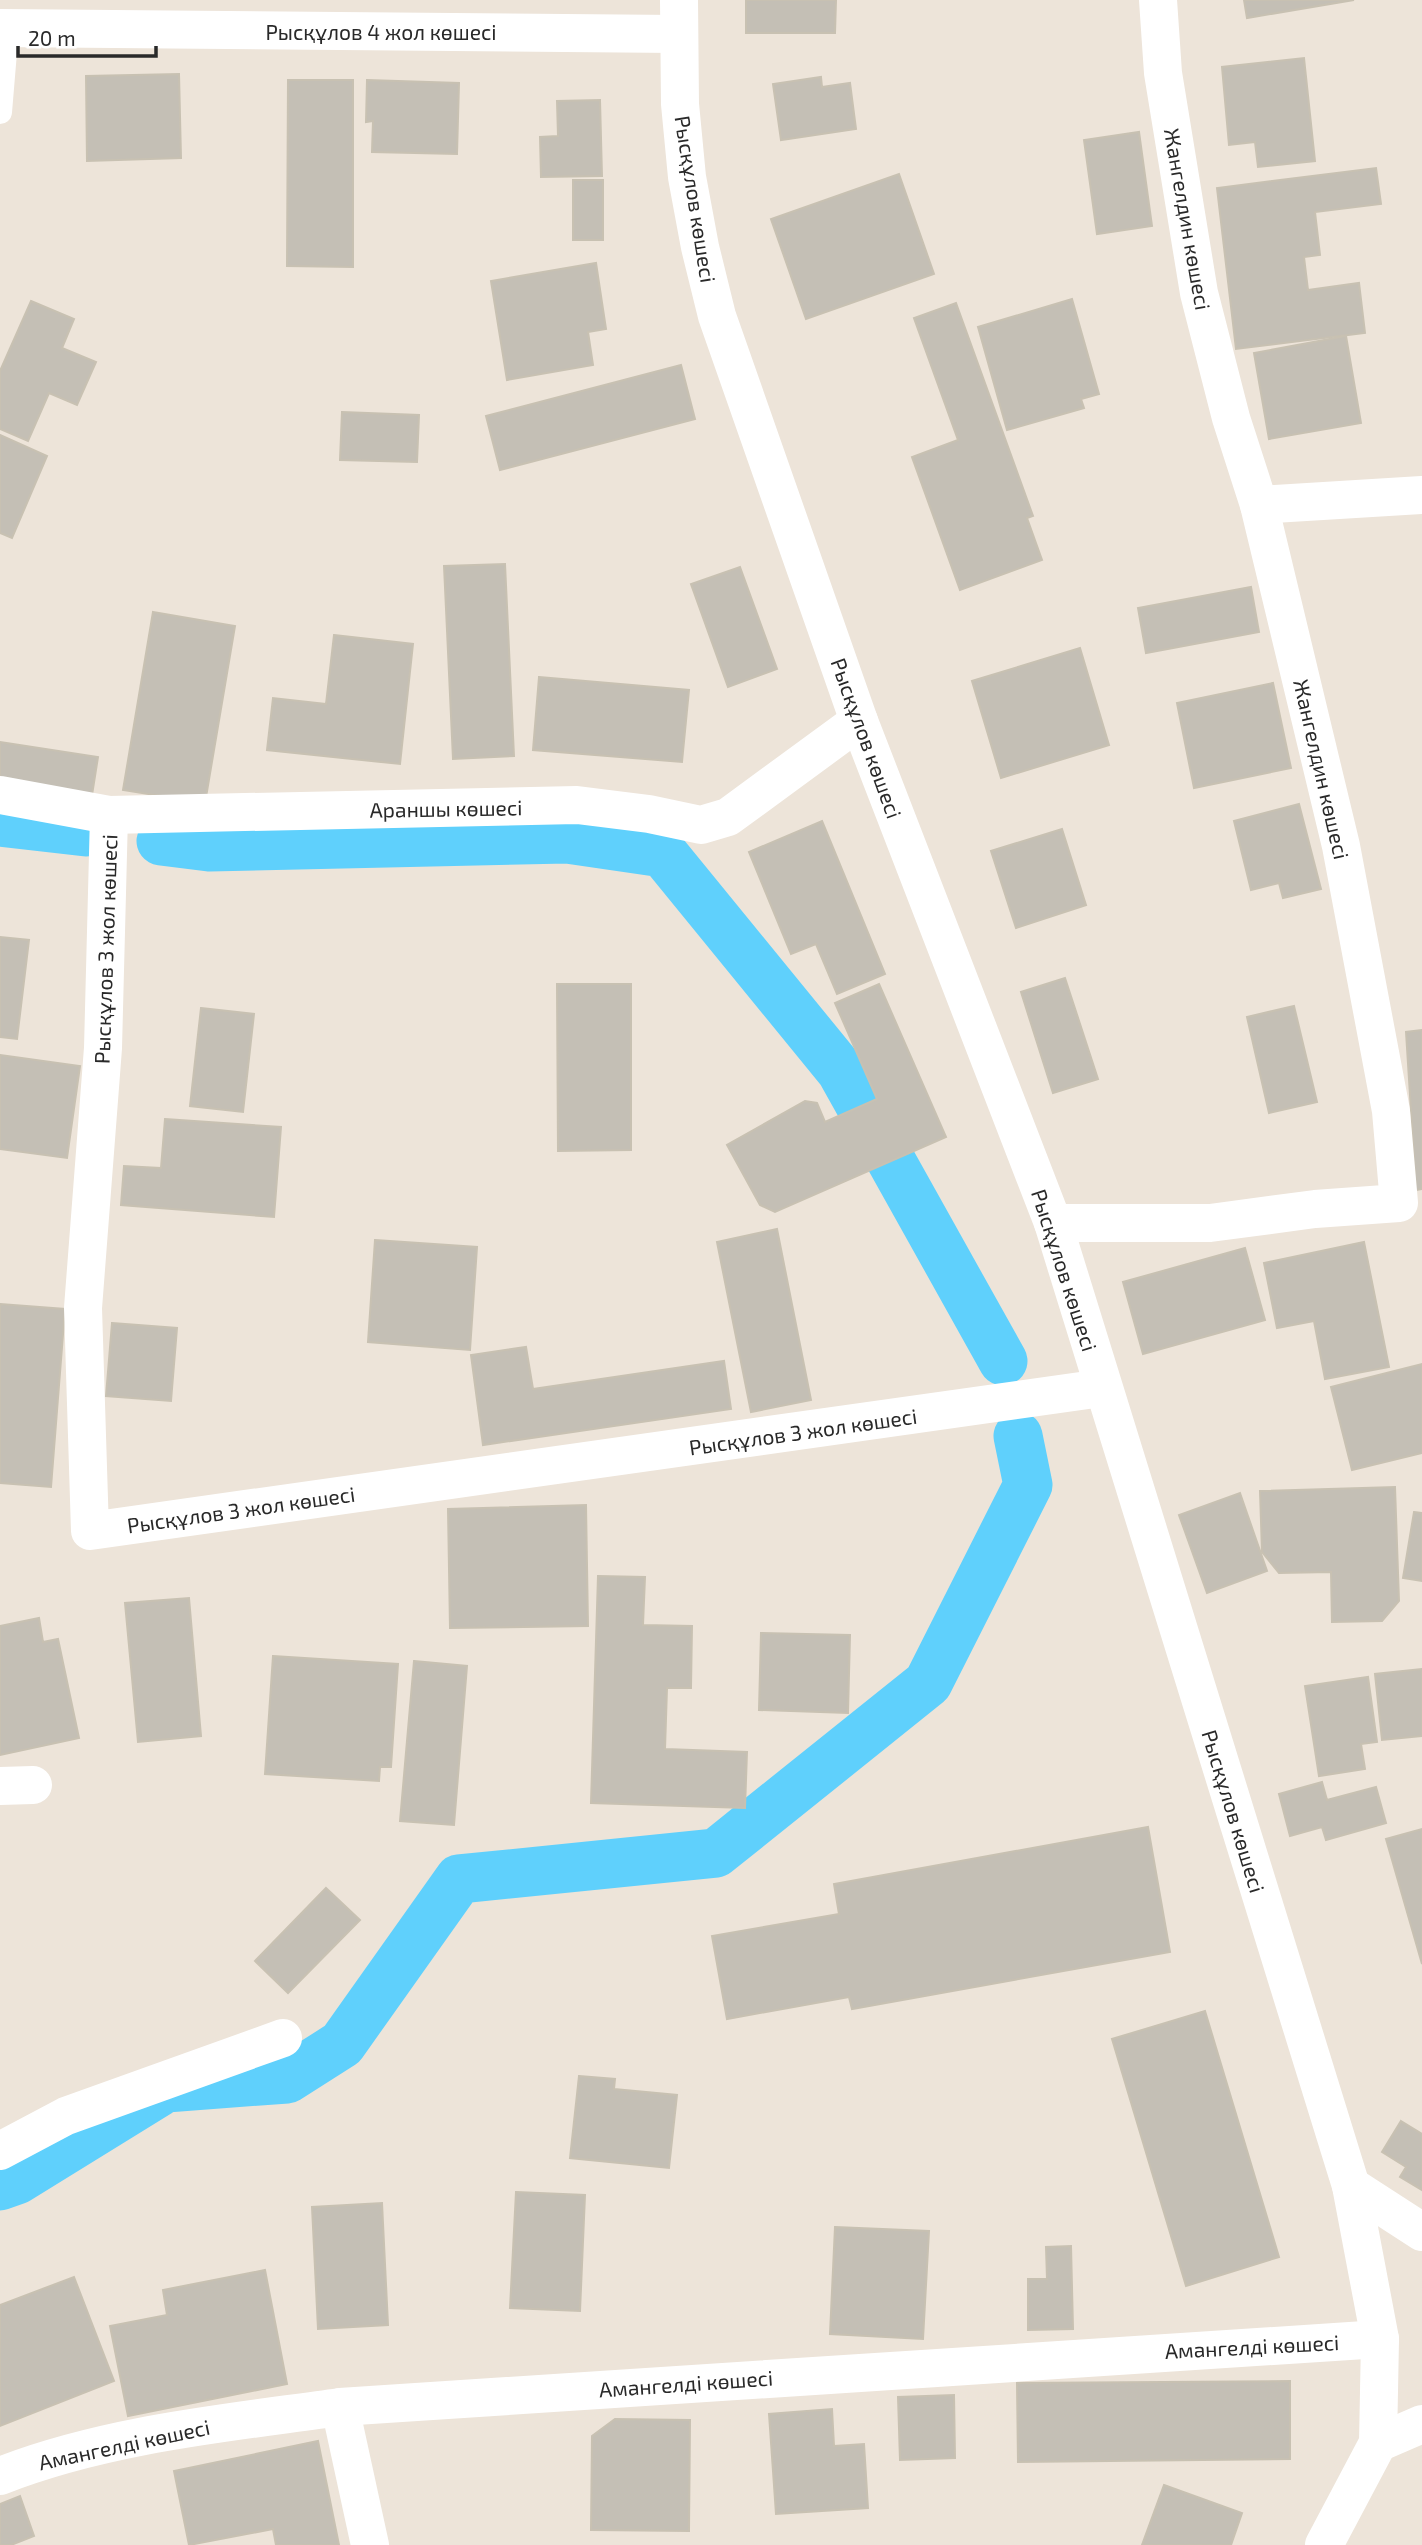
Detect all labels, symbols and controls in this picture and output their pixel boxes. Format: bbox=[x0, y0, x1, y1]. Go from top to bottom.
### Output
scale bar bbox=[18, 14, 156, 58]
street label: Рысқұлов 4 жол көшесі bbox=[265, 19, 497, 44]
text: 20 m bbox=[28, 25, 76, 50]
street label: Рысқұлов көшесі bbox=[670, 114, 722, 284]
street label: Жангелдин көшесі bbox=[1160, 126, 1216, 312]
street label: Рысқұлов көшесі bbox=[826, 654, 908, 822]
street label: Жангелдин көшесі bbox=[1289, 677, 1355, 861]
street label: Араншы көшесі bbox=[369, 794, 523, 822]
street label: Рысқұлов 3 жол көшесі bbox=[88, 834, 122, 1064]
street label: Рысқұлов көшесі bbox=[1027, 1186, 1103, 1354]
street label: Рысқұлов 3 жол көшесі bbox=[687, 1403, 919, 1459]
street label: Рысқұлов 3 жол көшесі bbox=[125, 1481, 357, 1537]
street label: Рысқұлов көшесі bbox=[1197, 1727, 1271, 1895]
street label: Амангелді көшесі bbox=[1164, 2329, 1340, 2363]
street label: Амангелді көшесі bbox=[598, 2364, 774, 2402]
street label: Амангелді көшесі bbox=[36, 2414, 212, 2474]

